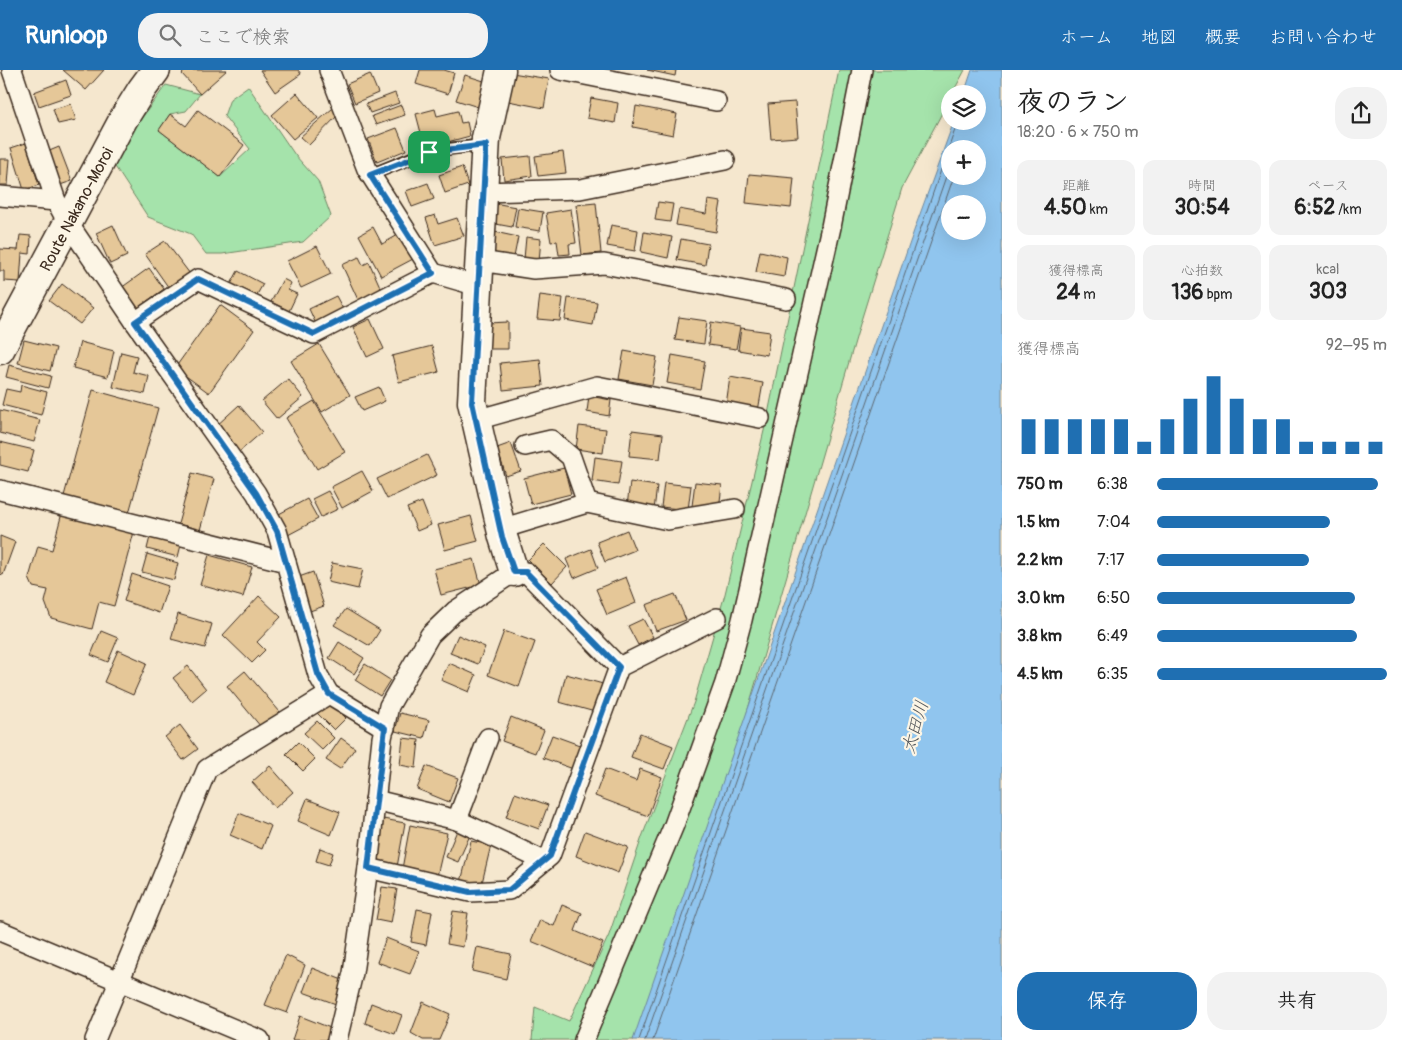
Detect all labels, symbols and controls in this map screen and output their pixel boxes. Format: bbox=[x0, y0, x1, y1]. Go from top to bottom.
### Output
search box bbox=[138, 13, 488, 58]
text: Runloop bbox=[25, 21, 108, 50]
icon: search bbox=[156, 21, 184, 49]
text: ここで検索 bbox=[196, 25, 291, 49]
text: ホーム bbox=[1060, 26, 1113, 49]
text: 地図 bbox=[1141, 26, 1177, 49]
text: 概要 bbox=[1205, 26, 1241, 49]
text: お問い合わせ bbox=[1269, 26, 1377, 49]
map controls bbox=[941, 85, 986, 240]
button: layers bbox=[941, 85, 986, 130]
text: 夜のラン bbox=[1017, 85, 1129, 120]
button: share bbox=[1335, 87, 1387, 139]
text: 18:20 · 6 × 750 m bbox=[1017, 122, 1138, 142]
pin bbox=[408, 131, 450, 173]
icon: arrive bbox=[415, 138, 443, 166]
button: + bbox=[941, 140, 986, 185]
street label: Route Nakano-Moroi bbox=[36, 144, 118, 275]
text: 距離 bbox=[1062, 177, 1090, 194]
text: 時間 bbox=[1188, 177, 1216, 194]
text: ペース bbox=[1307, 177, 1349, 194]
text: 4.50 bbox=[1044, 194, 1087, 221]
text: 30:54 bbox=[1174, 194, 1230, 221]
text: 6:52 bbox=[1294, 194, 1335, 221]
button: − bbox=[941, 195, 986, 240]
text: km bbox=[1087, 201, 1108, 218]
text: /km bbox=[1335, 201, 1362, 218]
text: kcal bbox=[1317, 261, 1339, 278]
text: 獲得標高 bbox=[1048, 262, 1104, 279]
text: 心拍数 bbox=[1181, 262, 1223, 279]
text: 303 bbox=[1309, 278, 1347, 305]
text: 24 bbox=[1056, 279, 1080, 306]
text: 136 bbox=[1171, 279, 1204, 306]
text: m bbox=[1080, 286, 1096, 303]
text: bpm bbox=[1204, 286, 1233, 303]
text: 92–95 m bbox=[1326, 335, 1387, 355]
text: 獲得標高 bbox=[1017, 339, 1081, 359]
text: 750 m bbox=[1017, 474, 1063, 494]
text: 6:38 bbox=[1097, 474, 1128, 494]
text: 1.5 km bbox=[1017, 512, 1060, 532]
text: 7:04 bbox=[1097, 512, 1130, 532]
text: 2.2 km bbox=[1017, 550, 1063, 570]
text: 7:17 bbox=[1097, 550, 1124, 570]
text: 3.0 km bbox=[1017, 588, 1065, 608]
text: 6:50 bbox=[1097, 588, 1130, 608]
text: 3.8 km bbox=[1017, 626, 1062, 646]
text: 6:49 bbox=[1097, 626, 1128, 646]
text: 4.5 km bbox=[1017, 664, 1063, 684]
text: 6:35 bbox=[1097, 664, 1128, 684]
water label: 太田川 bbox=[897, 698, 934, 756]
button: 保存 bbox=[1017, 972, 1197, 1030]
button: 共有 bbox=[1207, 972, 1387, 1030]

